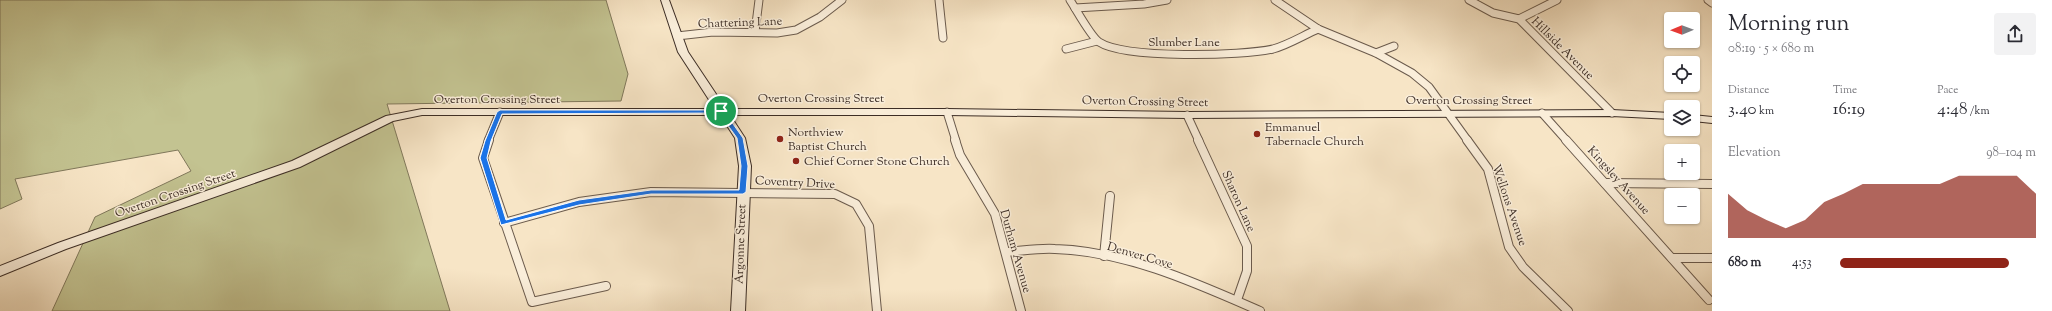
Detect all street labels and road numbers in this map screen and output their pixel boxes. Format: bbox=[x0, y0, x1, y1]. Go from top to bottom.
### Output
street label: Chattering Lane bbox=[697, 13, 783, 33]
street label: Hillside Avenue bbox=[1527, 13, 1598, 85]
street label: Slumber Lane bbox=[1148, 34, 1220, 52]
street label: Overton Crossing Street bbox=[758, 90, 884, 108]
street label: Overton Crossing Street bbox=[434, 91, 560, 109]
street label: Overton Crossing Street bbox=[1082, 92, 1208, 112]
street label: Overton Crossing Street bbox=[1406, 92, 1532, 110]
street label: Kingsley Avenue bbox=[1582, 142, 1654, 219]
street label: Wellons Avenue bbox=[1487, 162, 1532, 249]
street label: Overton Crossing Street bbox=[113, 165, 238, 223]
street label: Sharon Lane bbox=[1217, 168, 1260, 235]
street label: Coventry Drive bbox=[755, 172, 836, 194]
street label: Argonne Street bbox=[731, 204, 751, 284]
street label: Durham Avenue bbox=[995, 207, 1036, 295]
street label: Denver Cove bbox=[1105, 238, 1175, 274]

